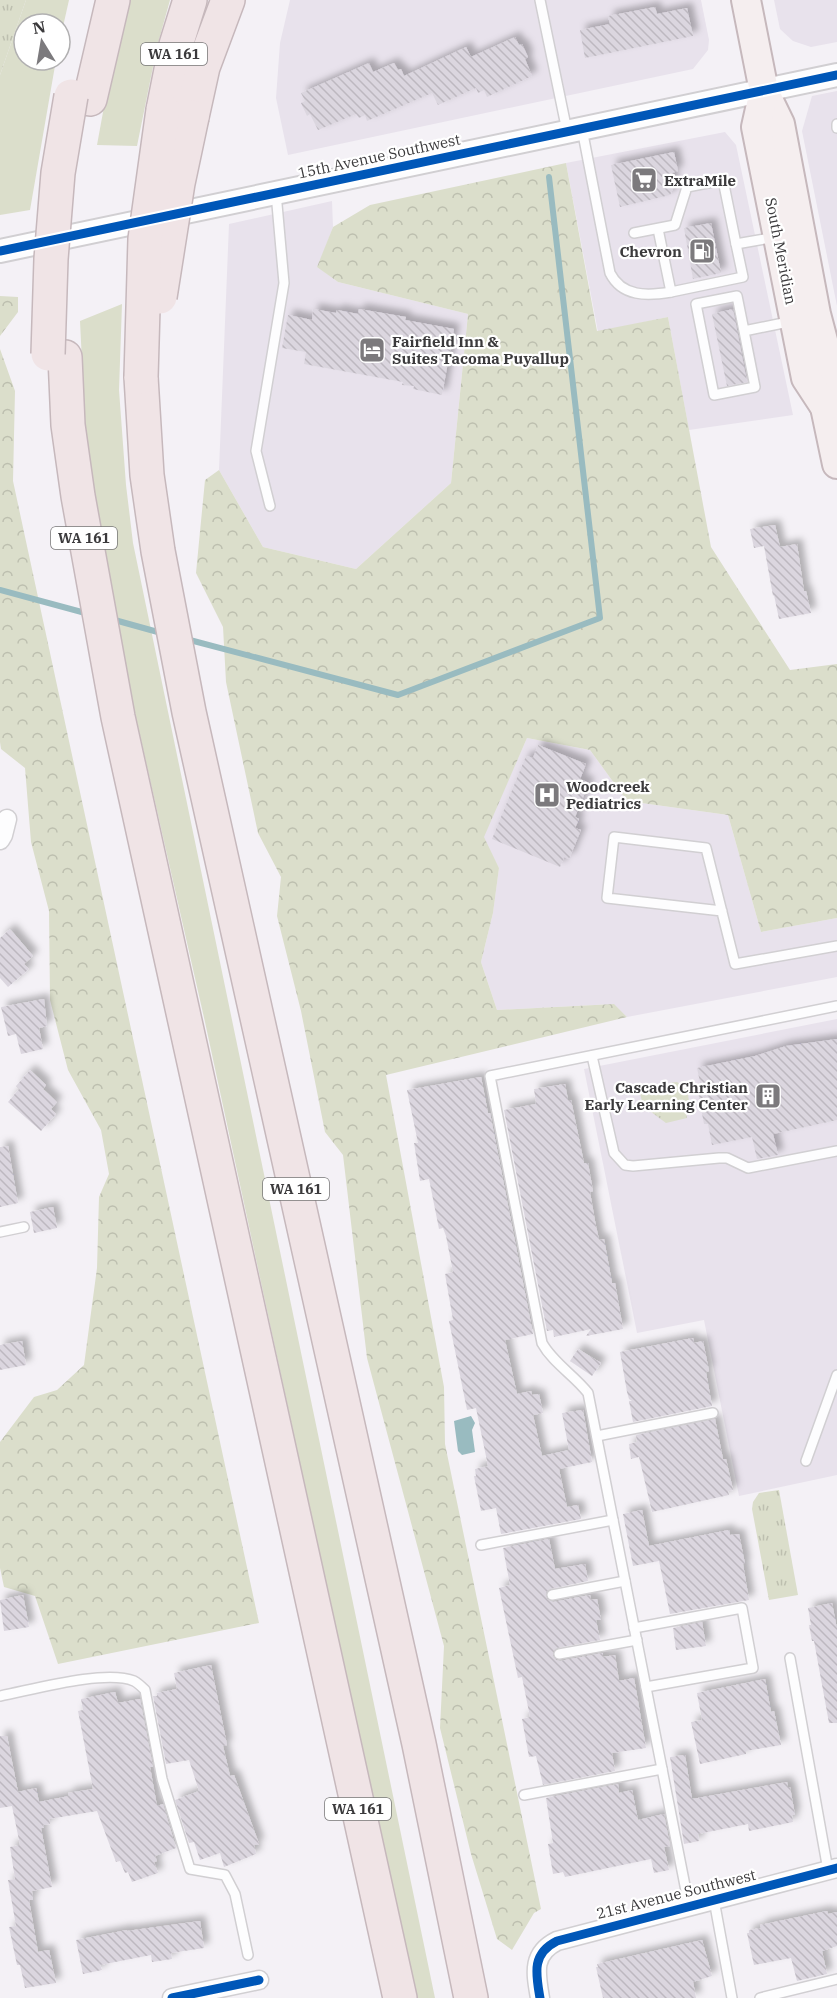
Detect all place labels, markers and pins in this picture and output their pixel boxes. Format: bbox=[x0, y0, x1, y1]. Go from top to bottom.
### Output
supermarket icon: ExtraMile bbox=[629, 165, 659, 195]
place label: ExtraMile bbox=[664, 171, 736, 190]
fuel station icon: Chevron bbox=[687, 236, 717, 266]
place label: Chevron bbox=[619, 242, 682, 261]
place label: Fairfield Inn & Suites Tacoma Puyallup bbox=[392, 332, 569, 368]
hotel icon: Fairfield Inn & Suites Tacoma Puyallup bbox=[357, 335, 387, 365]
place label: Woodcreek Pediatrics bbox=[566, 777, 650, 813]
hospital icon: Woodcreek Pediatrics bbox=[532, 780, 562, 810]
place label: Cascade Christian Early Learning Center bbox=[585, 1078, 749, 1114]
building icon: Cascade Christian Early Learning Center bbox=[753, 1081, 783, 1111]

